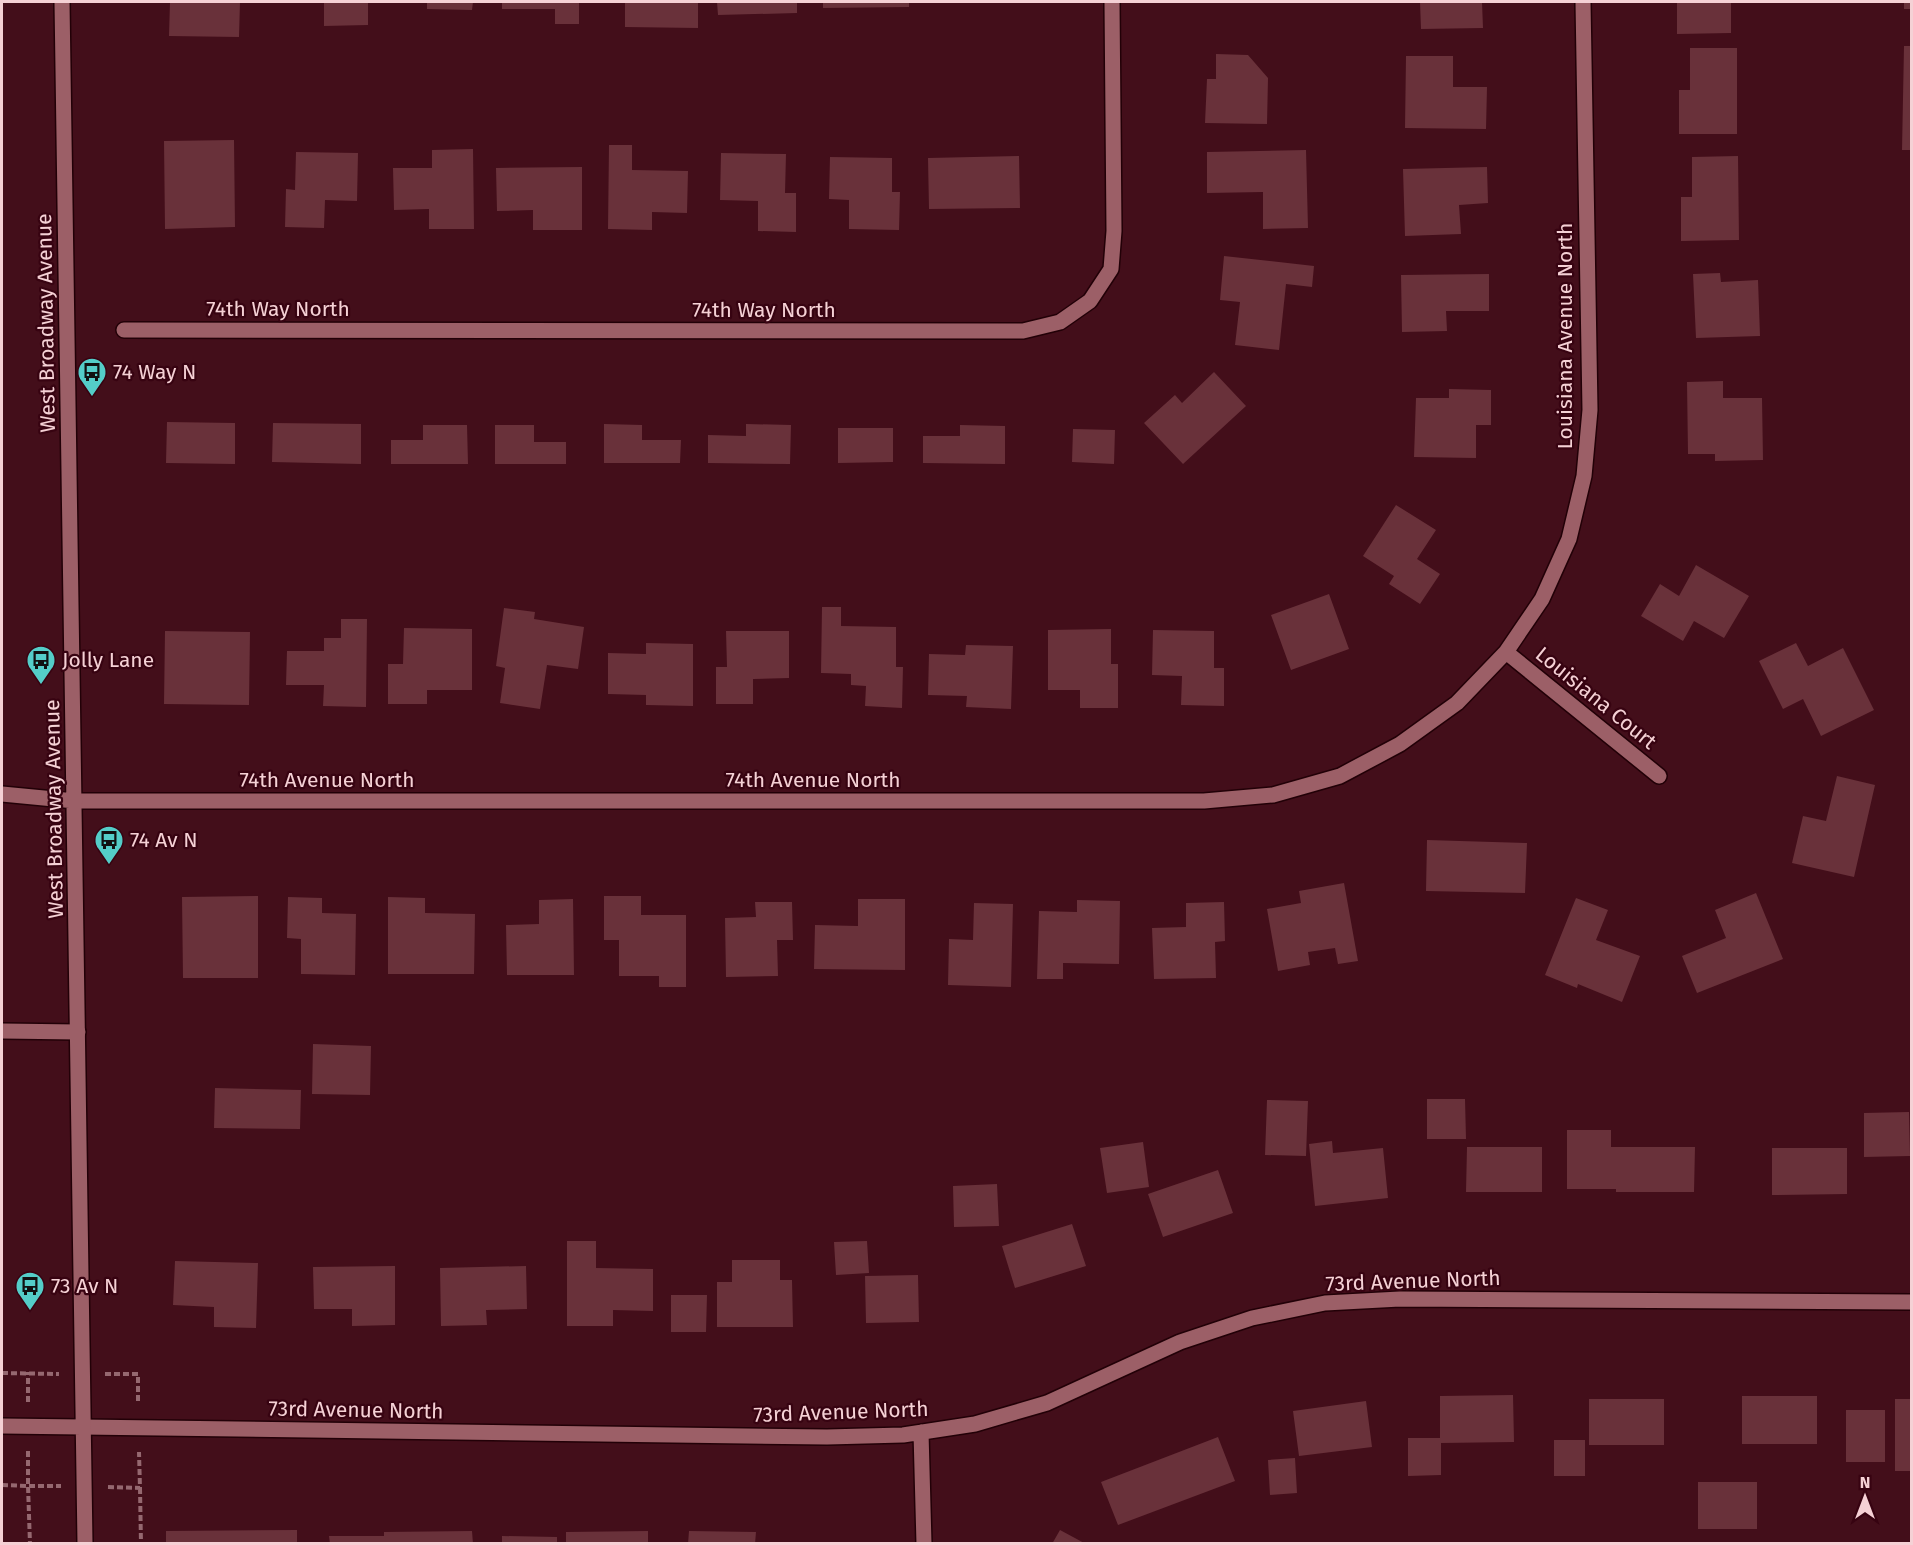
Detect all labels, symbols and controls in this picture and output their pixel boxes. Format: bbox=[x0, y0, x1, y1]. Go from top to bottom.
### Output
street label: West Broadway Avenue bbox=[31, 213, 61, 433]
street label: Louisiana Avenue North bbox=[1552, 223, 1578, 449]
street label: 74th Way North bbox=[206, 296, 350, 322]
street label: 74th Way North bbox=[692, 297, 836, 323]
bus stop icon: 74 Way N bbox=[76, 356, 108, 398]
place label: 74 Way N bbox=[113, 359, 196, 385]
street label: Louisiana Court bbox=[1530, 641, 1662, 755]
bus stop icon: Jolly Lane bbox=[25, 644, 57, 686]
place label: Jolly Lane bbox=[62, 647, 154, 673]
street label: West Broadway Avenue bbox=[39, 699, 69, 919]
street label: 74th Avenue North bbox=[240, 767, 414, 793]
street label: 74th Avenue North bbox=[726, 767, 900, 793]
bus stop icon: 74 Av N bbox=[93, 824, 125, 866]
place label: 74 Av N bbox=[130, 827, 198, 853]
street label: 73rd Avenue North bbox=[1325, 1265, 1501, 1297]
bus stop icon: 73 Av N bbox=[14, 1270, 46, 1312]
place label: 73 Av N bbox=[51, 1273, 118, 1299]
street label: 73rd Avenue North bbox=[268, 1395, 444, 1425]
street label: 73rd Avenue North bbox=[753, 1396, 929, 1428]
north arrow bbox=[1835, 1467, 1895, 1527]
text: N bbox=[1860, 1473, 1870, 1492]

